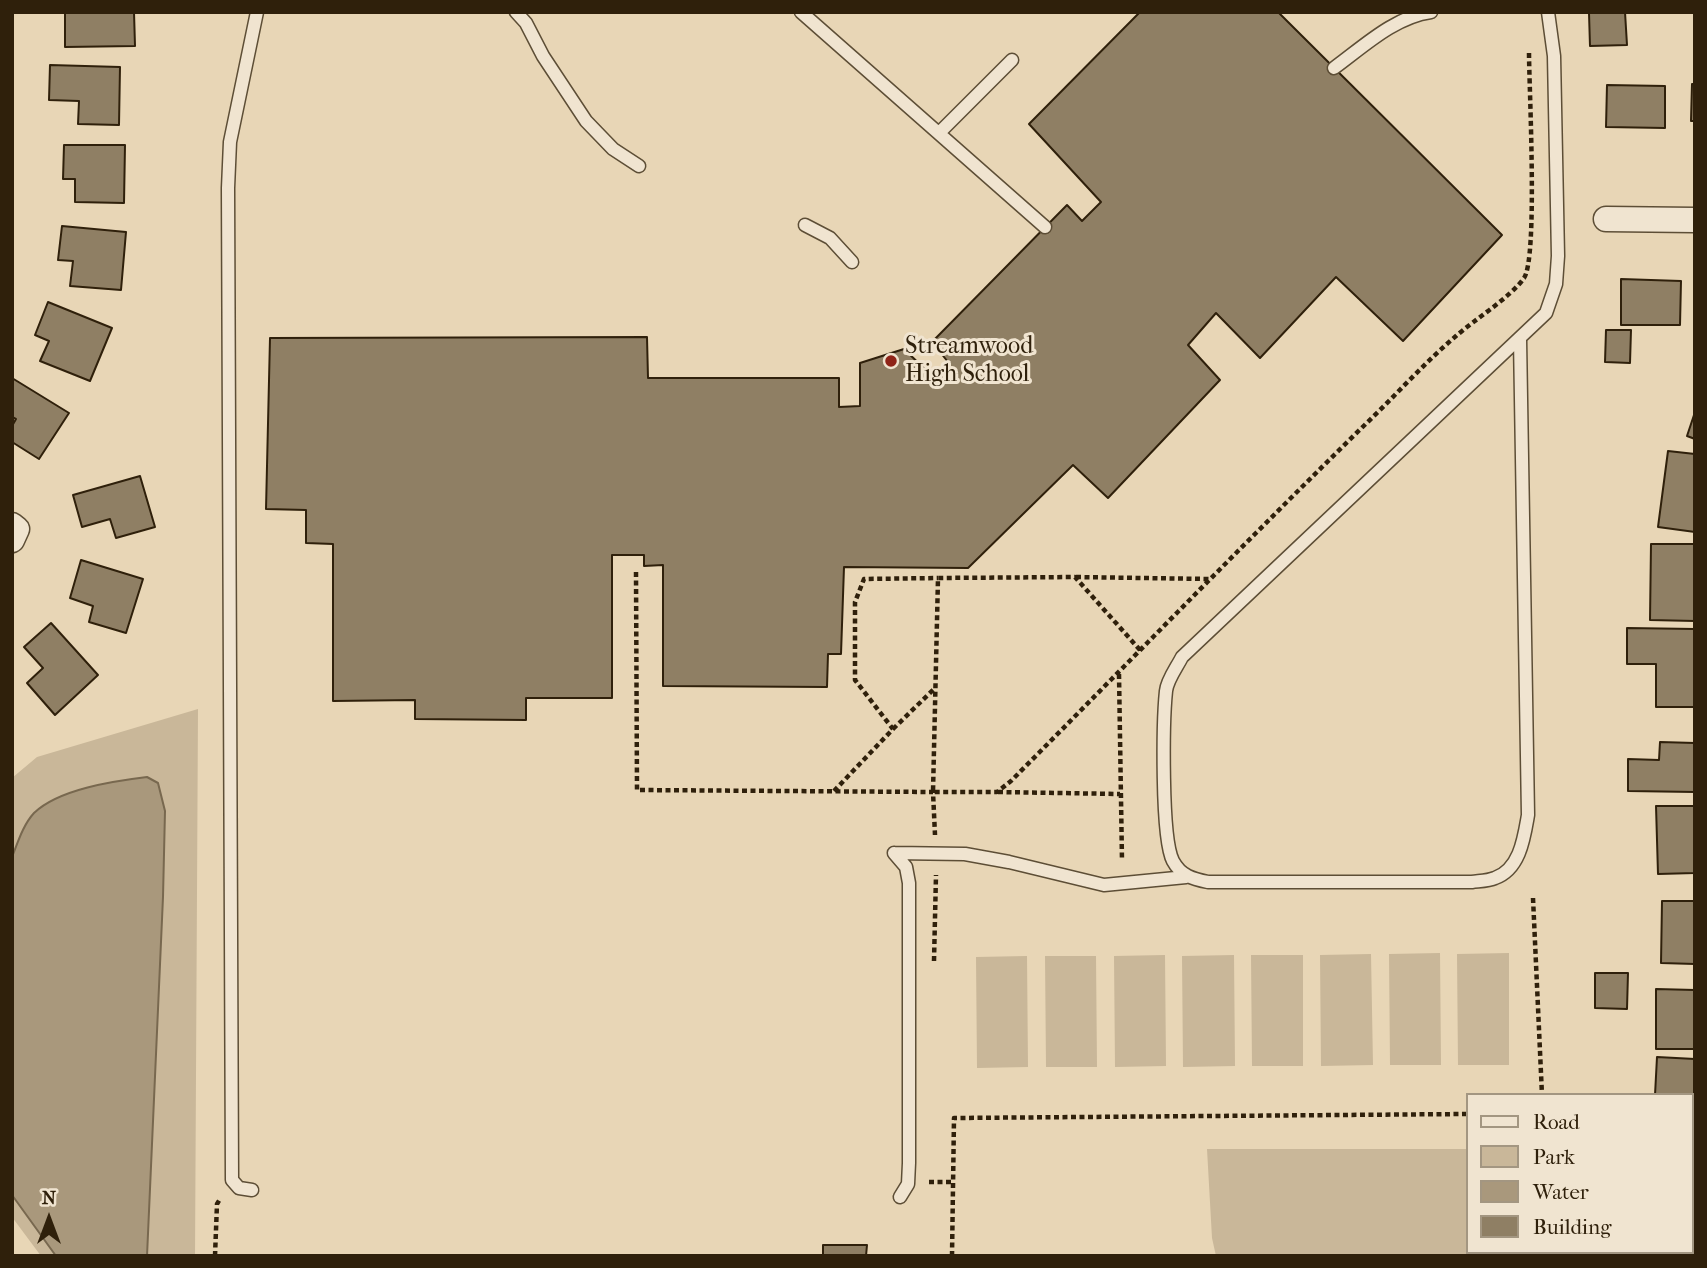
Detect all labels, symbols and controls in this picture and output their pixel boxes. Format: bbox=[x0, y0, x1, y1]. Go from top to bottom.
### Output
place label: Streamwood High School bbox=[905, 333, 1033, 389]
marker: Streamwood High School bbox=[883, 353, 899, 369]
legend bbox=[1466, 1093, 1693, 1254]
text: Road bbox=[1533, 1110, 1580, 1134]
text: Park bbox=[1533, 1145, 1575, 1169]
text: Water bbox=[1533, 1180, 1589, 1204]
north arrow bbox=[14, 1184, 84, 1254]
text: N bbox=[42, 1187, 56, 1209]
text: Building bbox=[1533, 1215, 1611, 1239]

